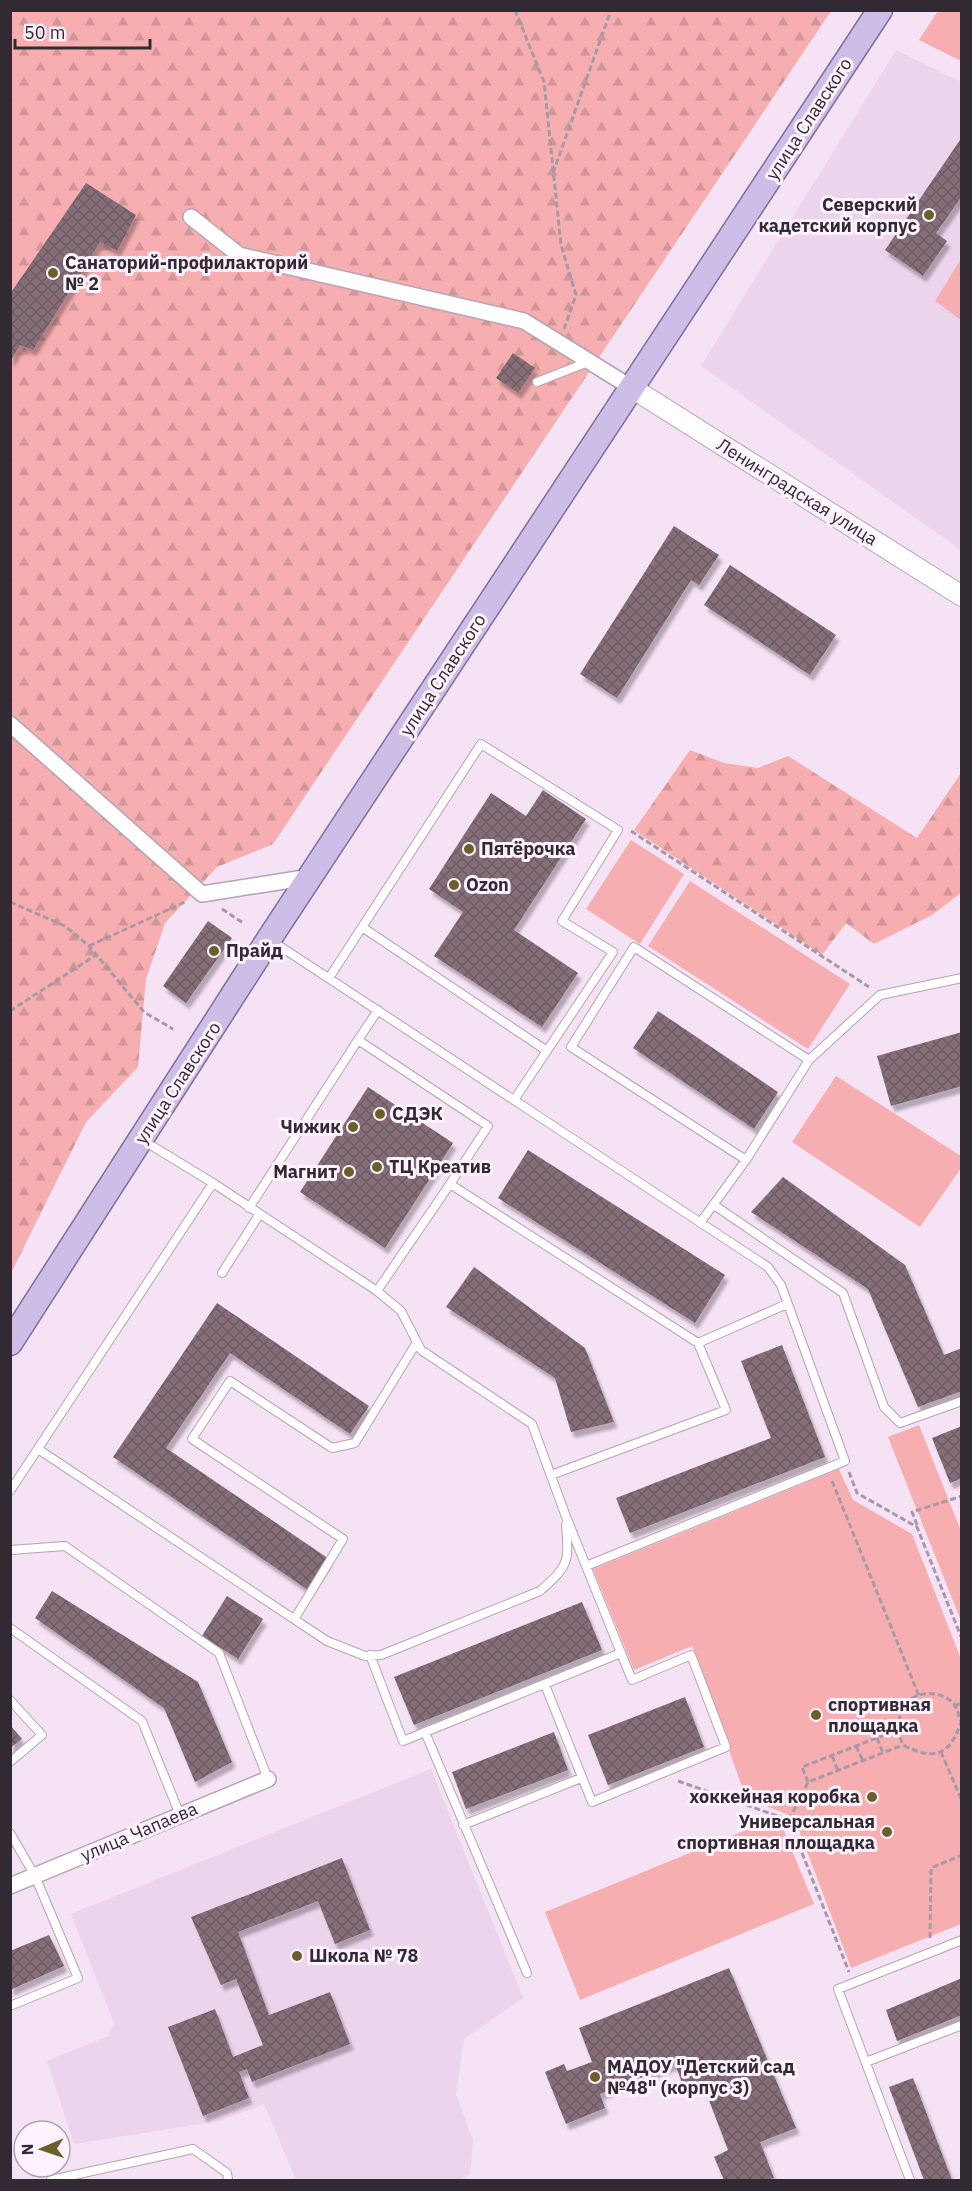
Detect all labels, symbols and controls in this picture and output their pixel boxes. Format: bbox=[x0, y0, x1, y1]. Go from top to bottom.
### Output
scale bar bbox=[15, 12, 150, 50]
text: 50 m bbox=[24, 21, 66, 44]
street label: улица Славского bbox=[760, 53, 857, 184]
place label: Северский кадетский корпус bbox=[758, 193, 917, 237]
marker: Северский кадетский корпус bbox=[922, 208, 936, 222]
place label: Санаторий-профилакторий № 2 bbox=[65, 251, 308, 295]
marker: Санаторий-профилакторий № 2 bbox=[46, 266, 60, 280]
street label: Ленинградская улица bbox=[713, 433, 882, 551]
street label: улица Славского bbox=[394, 609, 491, 740]
place label: Пятёрочка bbox=[481, 837, 575, 860]
marker: Пятёрочка bbox=[462, 842, 476, 856]
place label: Ozon bbox=[466, 873, 509, 896]
marker: Ozon bbox=[447, 878, 461, 892]
place label: Прайд bbox=[226, 939, 283, 962]
marker: Прайд bbox=[207, 944, 221, 958]
street label: улица Славского bbox=[129, 1017, 226, 1148]
place label: СДЭК bbox=[392, 1102, 443, 1125]
marker: СДЭК bbox=[373, 1107, 387, 1121]
place label: Чижик bbox=[281, 1115, 341, 1138]
marker: Чижик bbox=[346, 1120, 360, 1134]
place label: ТЦ Креатив bbox=[389, 1155, 491, 1178]
place label: Магнит bbox=[273, 1160, 337, 1183]
marker: ТЦ Креатив bbox=[370, 1160, 384, 1174]
marker: Магнит bbox=[342, 1165, 356, 1179]
place label: спортивная площадка bbox=[828, 1693, 931, 1737]
marker: спортивная площадка bbox=[809, 1708, 823, 1722]
place label: хоккейная коробка bbox=[689, 1785, 860, 1808]
marker: хоккейная коробка bbox=[865, 1790, 879, 1804]
street label: улица Чапаева bbox=[77, 1796, 201, 1866]
place label: Универсальная спортивная площадка bbox=[677, 1810, 875, 1854]
marker: Универсальная спортивная площадка bbox=[880, 1825, 894, 1839]
place label: Школа № 78 bbox=[309, 1944, 419, 1967]
marker: Школа № 78 bbox=[290, 1949, 304, 1963]
place label: МАДОУ "Детский сад №48" (корпус 3) bbox=[607, 2055, 795, 2099]
marker: МАДОУ "Детский сад №48" (корпус 3) bbox=[588, 2070, 602, 2084]
north arrow bbox=[12, 2119, 72, 2179]
text: N bbox=[17, 2143, 37, 2156]

